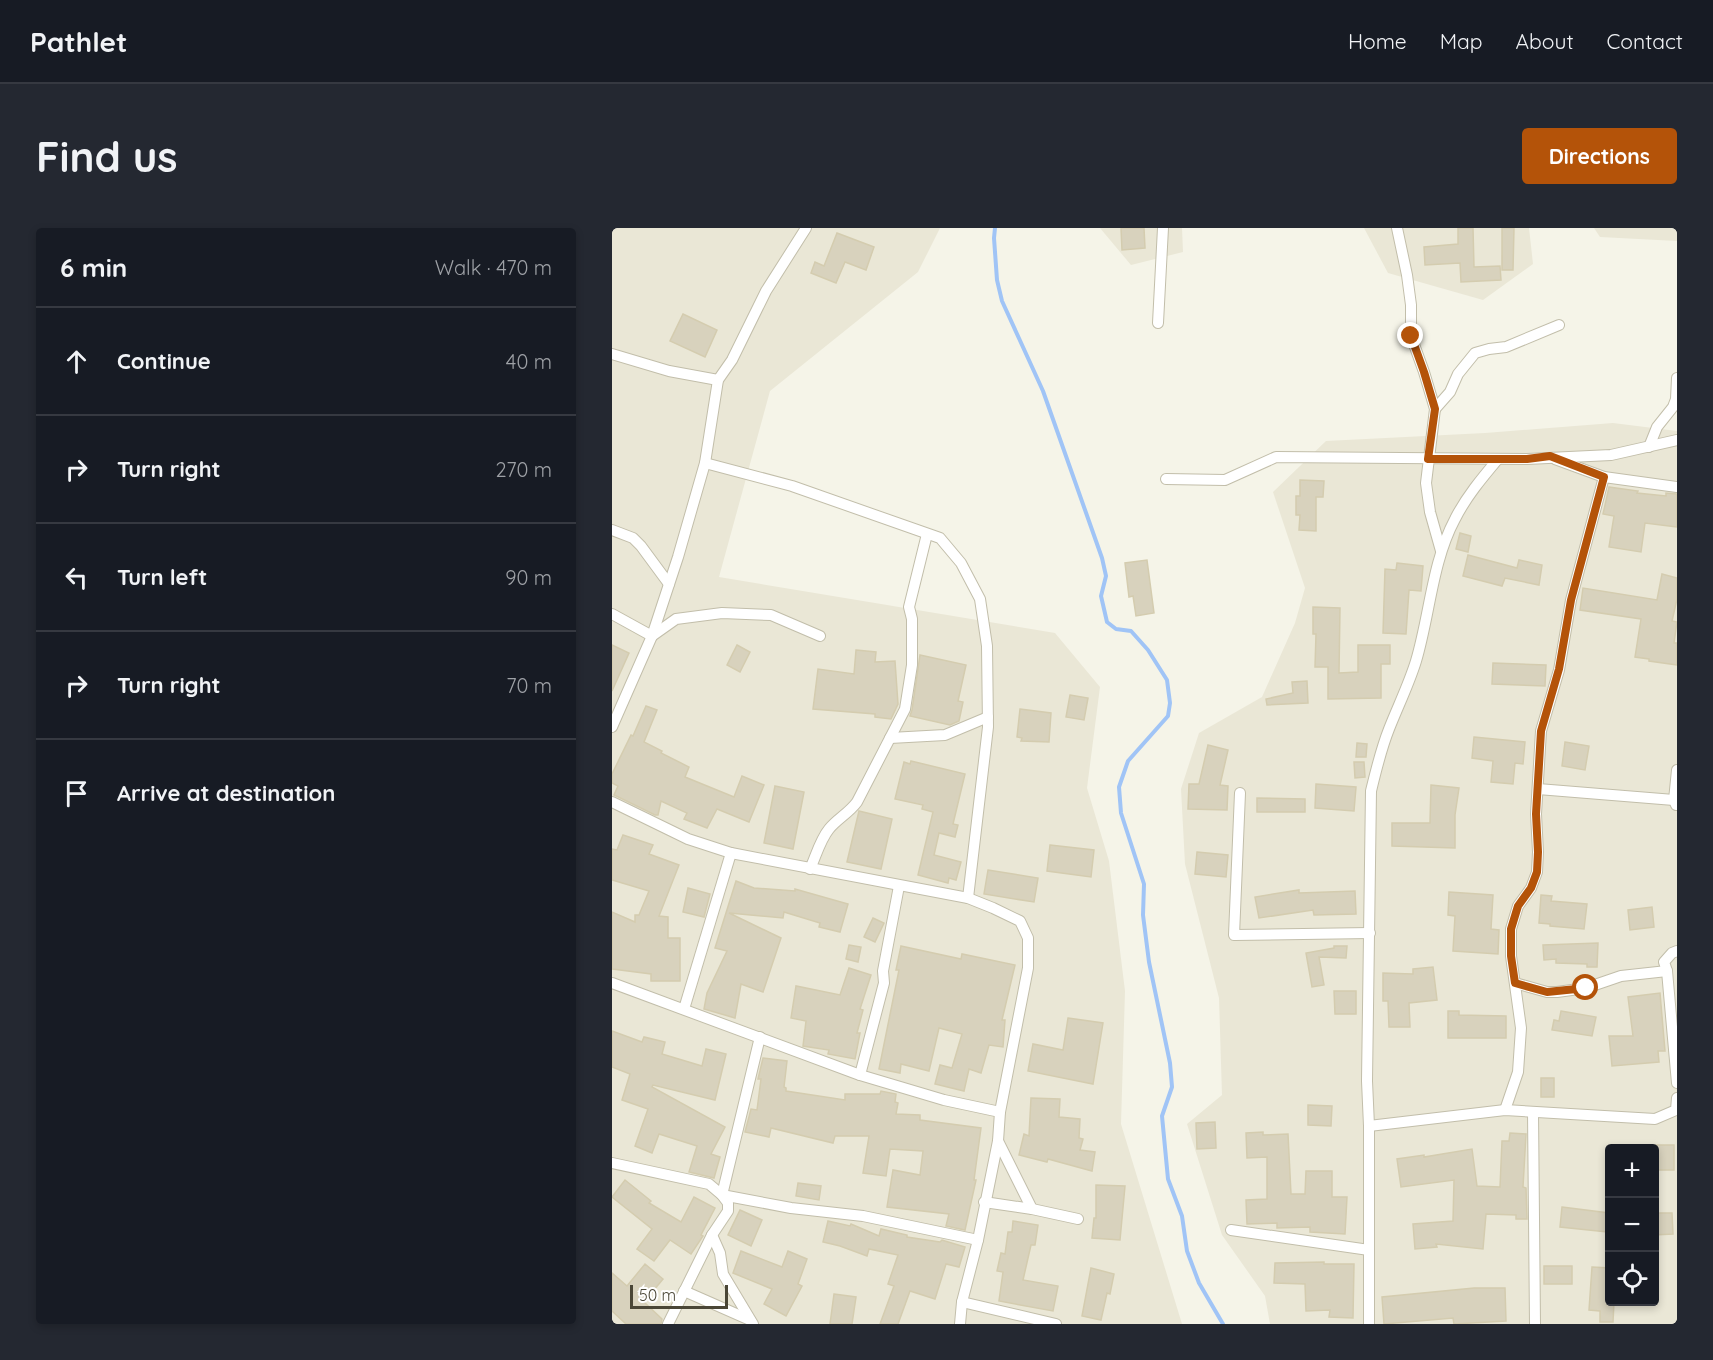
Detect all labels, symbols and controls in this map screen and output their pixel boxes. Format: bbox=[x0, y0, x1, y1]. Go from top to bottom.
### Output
text: Pathlet bbox=[30, 24, 127, 59]
text: Home bbox=[1348, 28, 1407, 54]
text: Map bbox=[1440, 28, 1483, 54]
text: About bbox=[1516, 28, 1574, 54]
text: Contact bbox=[1607, 28, 1683, 54]
button: Directions bbox=[1522, 128, 1677, 184]
text: Find us bbox=[36, 130, 178, 183]
text: 6 min bbox=[60, 251, 127, 284]
text: Walk · 470 m bbox=[435, 255, 552, 280]
route end bbox=[1397, 322, 1423, 348]
icon: ahead bbox=[60, 345, 93, 378]
text: Continue bbox=[117, 347, 211, 375]
text: 40 m bbox=[506, 349, 552, 374]
icon: right bbox=[60, 453, 93, 486]
text: Turn right bbox=[117, 455, 221, 483]
text: 270 m bbox=[495, 457, 552, 482]
icon: left bbox=[60, 561, 93, 594]
text: Turn left bbox=[117, 563, 207, 591]
text: 90 m bbox=[505, 565, 552, 590]
icon: right bbox=[60, 669, 93, 702]
text: Turn right bbox=[117, 671, 221, 699]
text: 70 m bbox=[506, 673, 552, 698]
icon: arrive bbox=[60, 777, 93, 810]
text: Arrive at destination bbox=[117, 779, 335, 807]
route start bbox=[1572, 974, 1598, 1000]
map controls bbox=[1605, 1144, 1659, 1306]
button: + bbox=[1605, 1144, 1659, 1198]
button: − bbox=[1605, 1198, 1659, 1252]
button: locate bbox=[1605, 1252, 1659, 1306]
scale bar bbox=[630, 1282, 728, 1310]
text: 50 m bbox=[639, 1285, 676, 1305]

